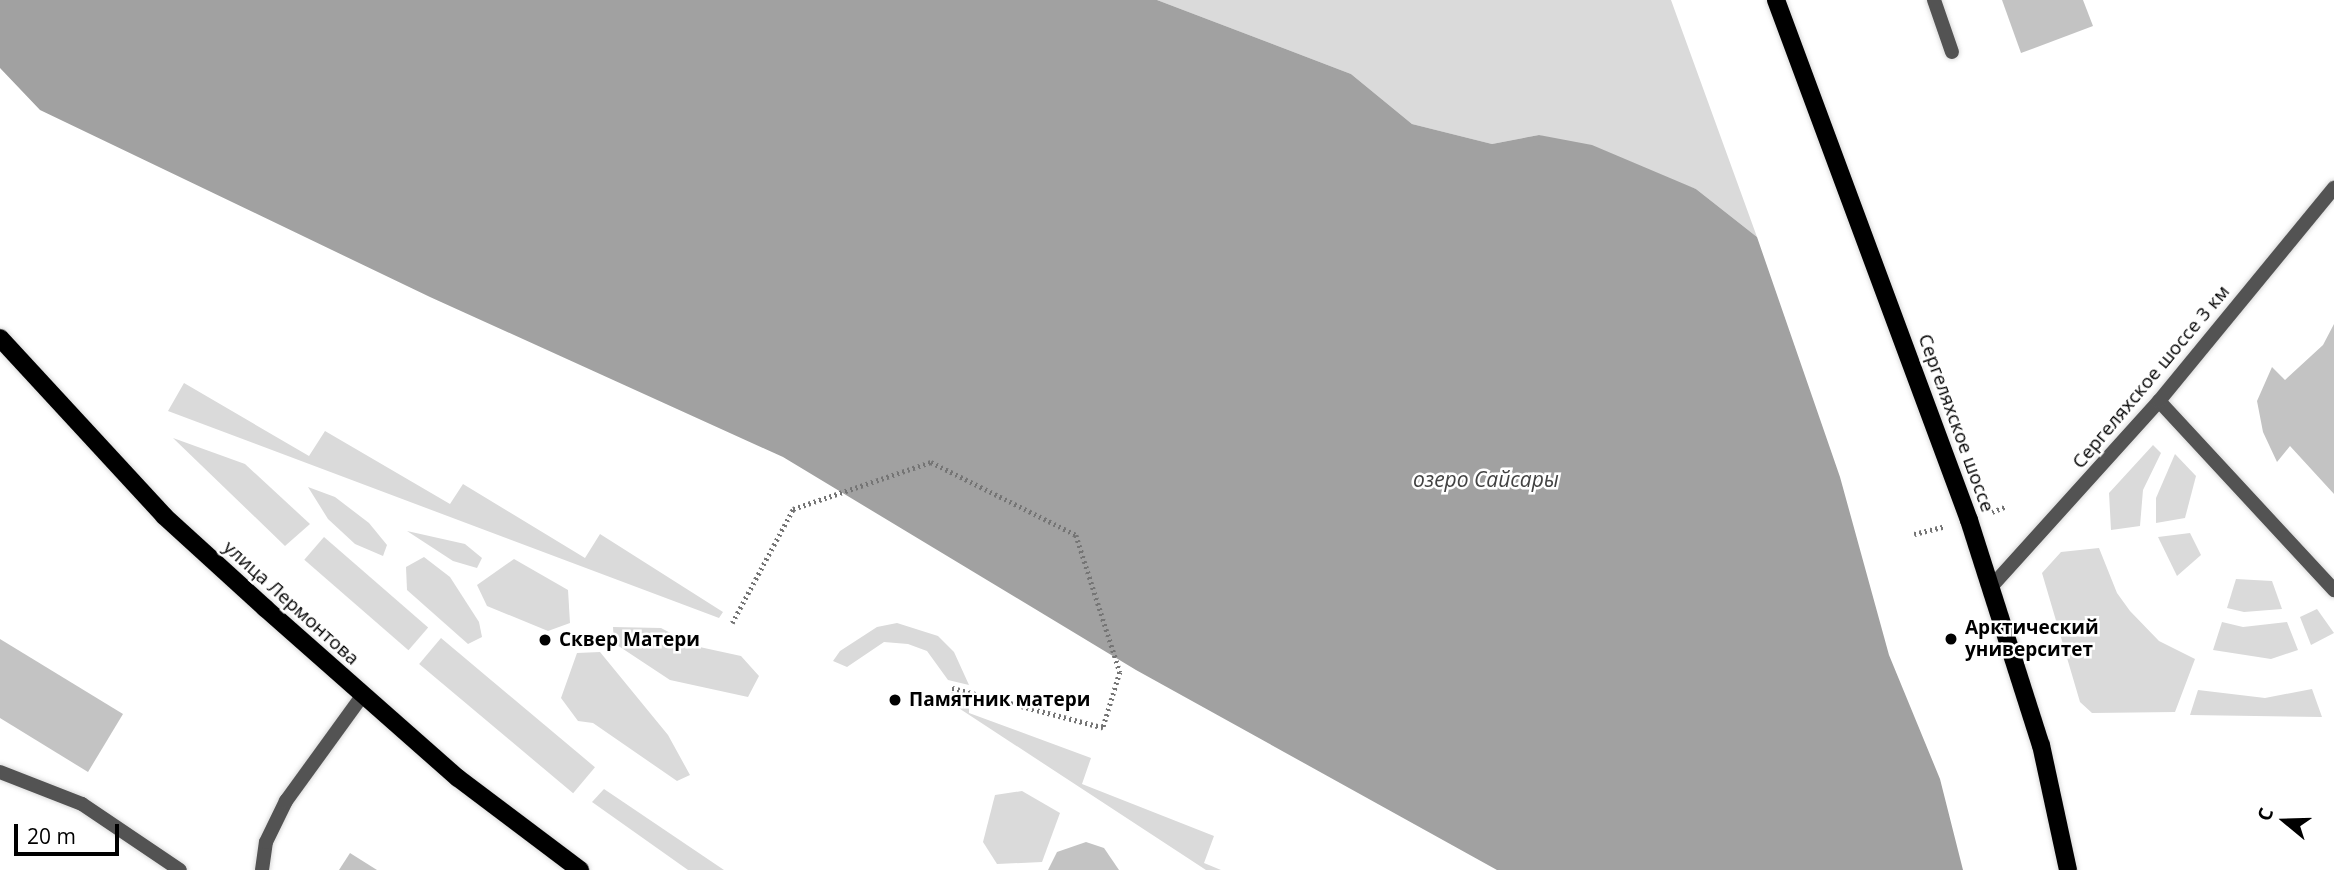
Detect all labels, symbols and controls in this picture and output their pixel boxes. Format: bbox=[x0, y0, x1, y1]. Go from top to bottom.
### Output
street label: Сергеляхское шоссе 3 км bbox=[2068, 281, 2234, 473]
street label: Сергеляхское шоссе bbox=[1913, 331, 1999, 515]
water label: озеро Сайсары bbox=[1413, 466, 1559, 492]
street label: улица Лермонтова bbox=[218, 536, 364, 670]
place label: Арктический университет bbox=[1965, 617, 2099, 661]
place label: Сквер Матери bbox=[559, 629, 700, 651]
marker: Арктический университет bbox=[1943, 631, 1959, 647]
marker: Сквер Матери bbox=[537, 632, 553, 648]
place label: Памятник матери bbox=[909, 689, 1090, 711]
marker: Памятник матери bbox=[887, 692, 903, 708]
north arrow bbox=[2250, 786, 2320, 856]
text: С bbox=[2251, 804, 2279, 824]
scale bar bbox=[18, 810, 122, 854]
text: 20 m bbox=[27, 822, 76, 850]

